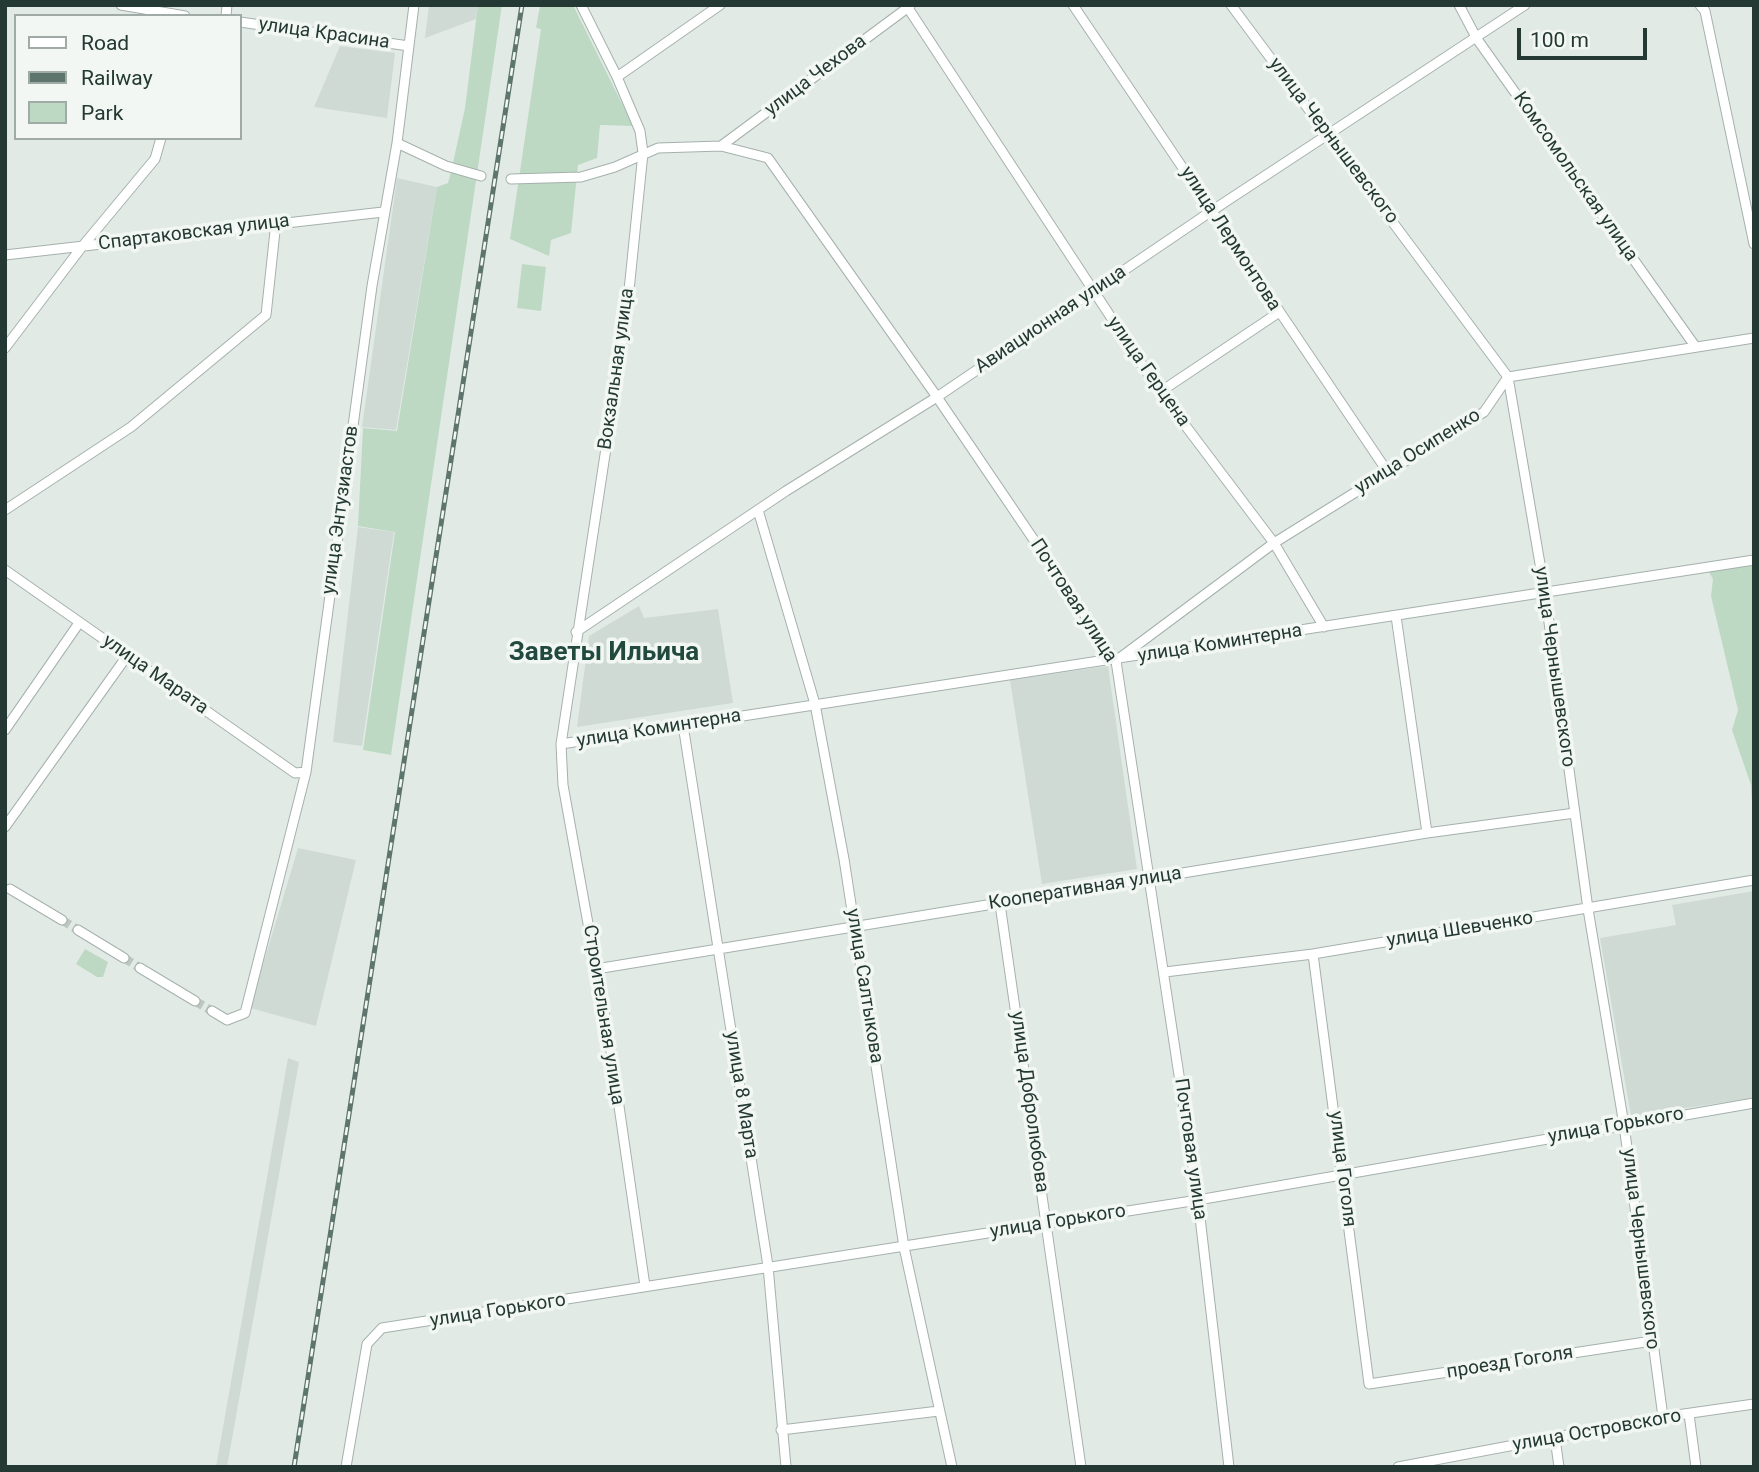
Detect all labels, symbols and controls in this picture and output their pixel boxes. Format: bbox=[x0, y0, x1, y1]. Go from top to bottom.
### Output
legend bbox=[14, 14, 242, 140]
street label: улица Красина bbox=[257, 14, 391, 54]
scale bar bbox=[1521, 14, 1650, 58]
text: 100 m bbox=[1530, 28, 1589, 52]
street label: улица Чехова bbox=[761, 30, 871, 122]
text: Road bbox=[81, 31, 129, 55]
street label: улица Чернышевского bbox=[1263, 53, 1403, 229]
text: Railway bbox=[81, 66, 153, 90]
street label: Комсомольская улица bbox=[1508, 88, 1642, 266]
text: Park bbox=[81, 101, 123, 125]
street label: улица Лермонтова bbox=[1175, 162, 1285, 316]
street label: Спартаковская улица bbox=[97, 210, 291, 256]
street label: Авиационная улица bbox=[971, 261, 1131, 379]
street label: Вокзальная улица bbox=[594, 287, 640, 451]
street label: улица Герцена bbox=[1102, 313, 1194, 431]
street label: улица Осипенко bbox=[1351, 404, 1485, 500]
street label: улица Энтузиастов bbox=[318, 424, 364, 596]
street label: Почтовая улица bbox=[1025, 535, 1121, 667]
street label: улица Чернышевского bbox=[1529, 565, 1579, 769]
street label: улица Коминтерна bbox=[1136, 620, 1304, 668]
street label: улица Марата bbox=[98, 630, 212, 720]
district label: Заветы Ильича bbox=[509, 637, 699, 669]
street label: улица Коминтерна bbox=[575, 705, 743, 753]
street label: Кооперативная улица bbox=[987, 862, 1183, 916]
street label: улица Салтыкова bbox=[840, 907, 888, 1065]
street label: улица Шевченко bbox=[1385, 907, 1535, 953]
street label: Строительная улица bbox=[577, 923, 629, 1107]
street label: улица Добролюбова bbox=[1005, 1010, 1053, 1194]
street label: улица 8 Марта bbox=[720, 1030, 762, 1160]
street label: Почтовая улица bbox=[1169, 1077, 1211, 1221]
street label: улица Горького bbox=[1547, 1103, 1685, 1149]
street label: улица Гоголя bbox=[1324, 1110, 1360, 1228]
street label: улица Чернышевского bbox=[1616, 1147, 1664, 1351]
street label: улица Горького bbox=[989, 1200, 1127, 1244]
street label: улица Горького bbox=[429, 1289, 567, 1333]
street label: проезд Гоголя bbox=[1445, 1342, 1575, 1384]
street label: улица Островского bbox=[1511, 1405, 1683, 1457]

